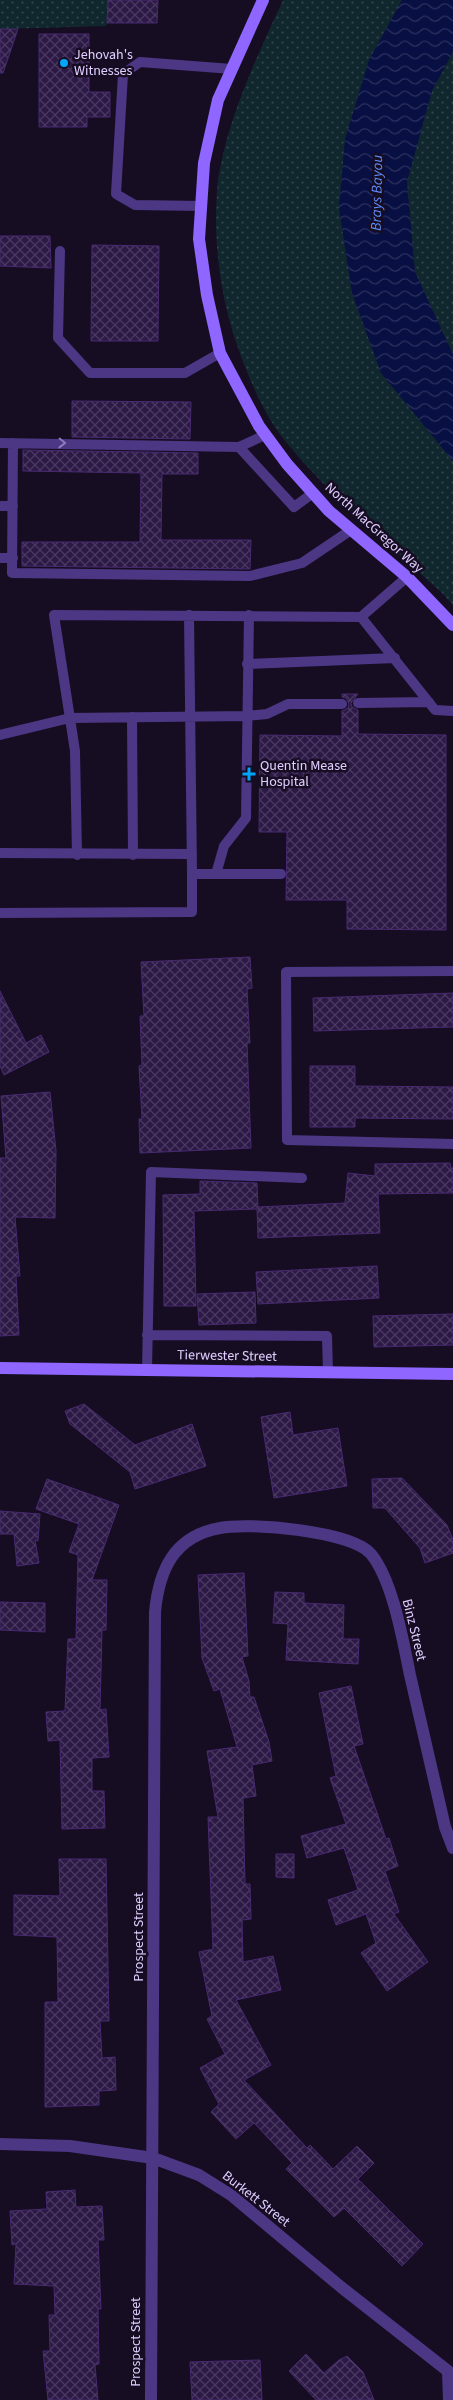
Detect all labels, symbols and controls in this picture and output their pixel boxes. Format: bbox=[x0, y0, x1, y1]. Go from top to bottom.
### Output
place label: Jehovah's Witnesses bbox=[74, 45, 133, 81]
marker: Jehovah's Witnesses bbox=[58, 57, 70, 69]
water label: Brays Bayou bbox=[366, 155, 388, 231]
one-way arrow bbox=[58, 438, 66, 449]
street label: North MacGregor Way bbox=[320, 478, 428, 578]
place label: Quentin Mease Hospital bbox=[260, 756, 347, 792]
marker: Quentin Mease Hospital bbox=[242, 767, 256, 781]
street label: Tierwester Street bbox=[177, 1345, 277, 1367]
street label: Binz Street bbox=[397, 1597, 431, 1663]
street label: Prospect Street bbox=[129, 1892, 149, 1982]
street label: Burkett Street bbox=[218, 2166, 294, 2232]
street label: Prospect Street bbox=[126, 2297, 146, 2387]

